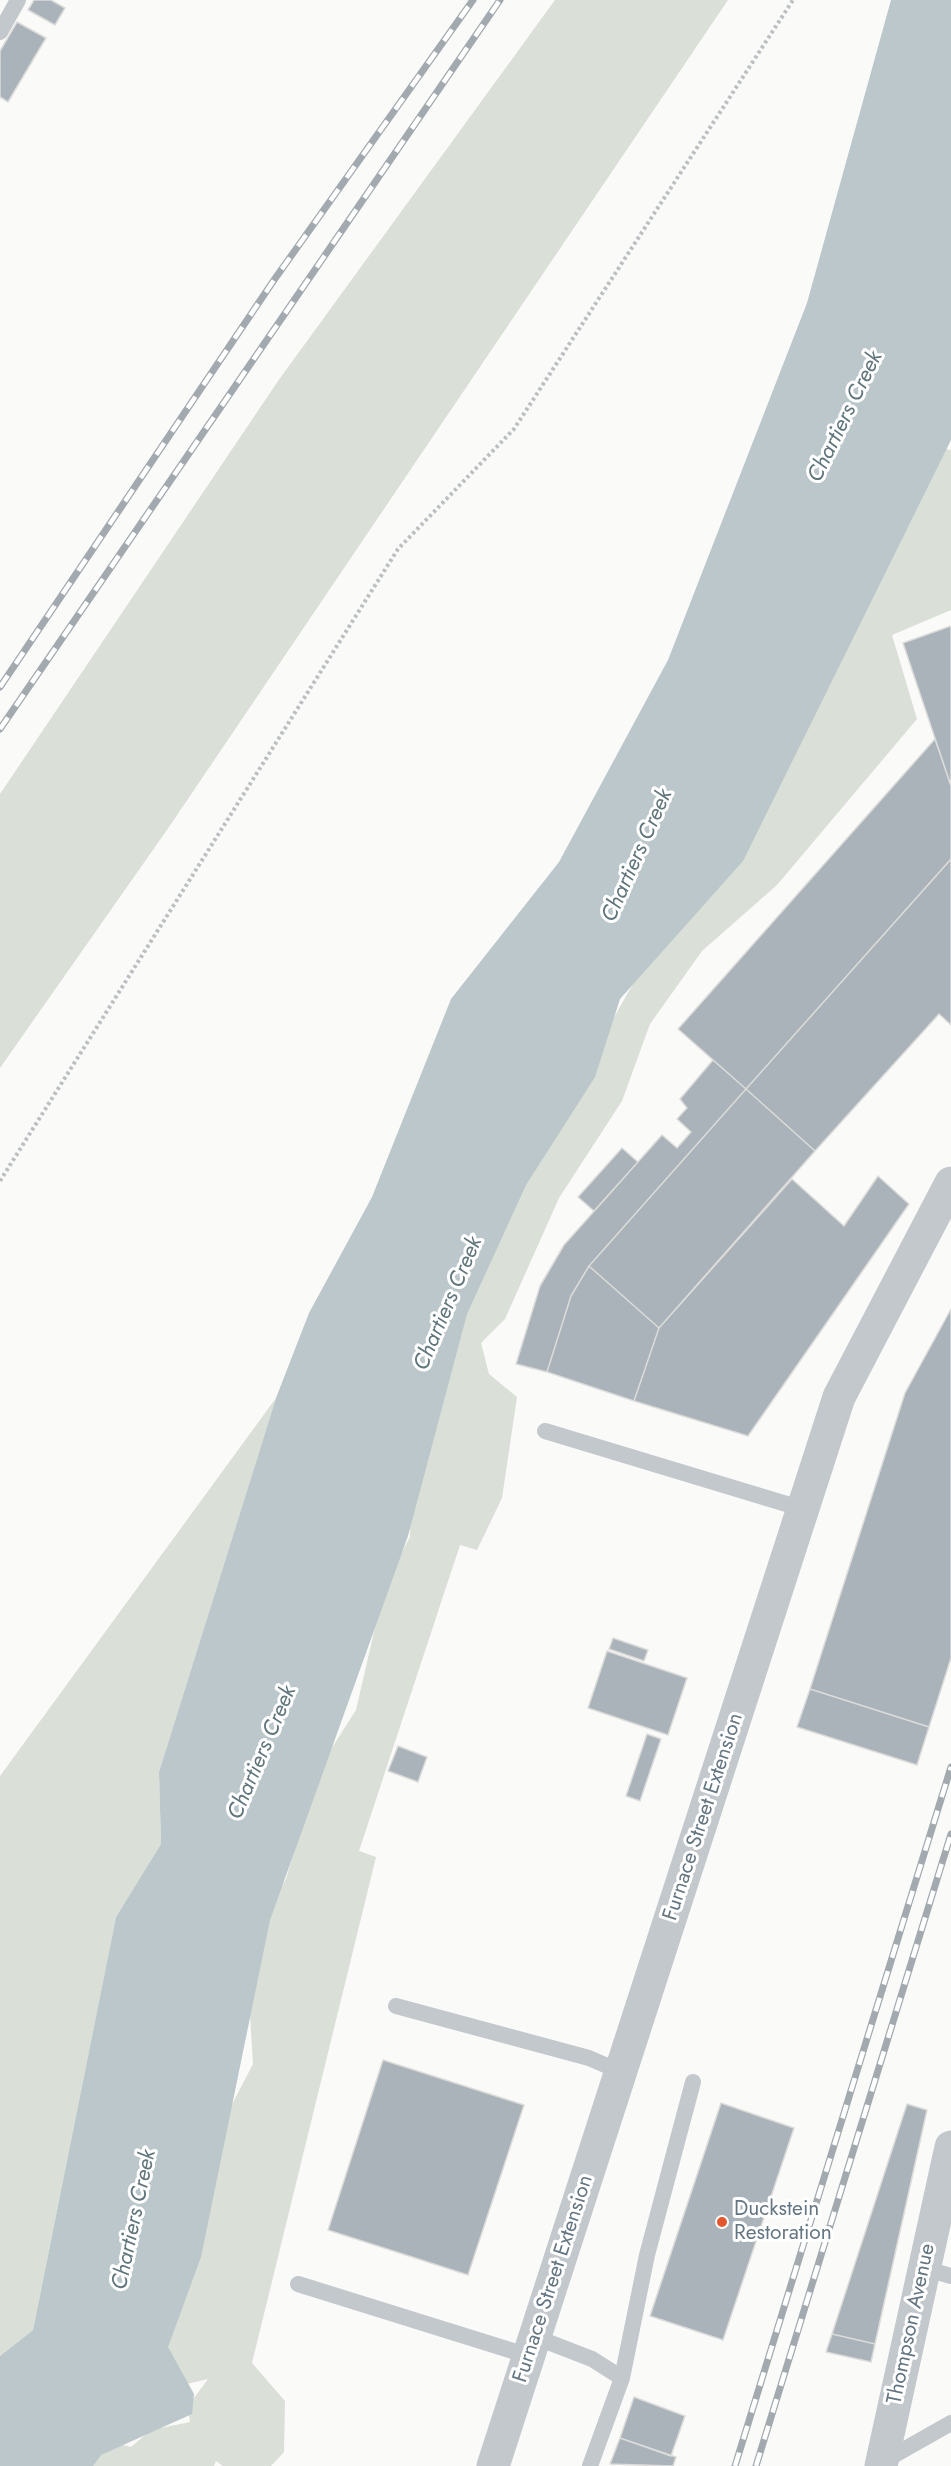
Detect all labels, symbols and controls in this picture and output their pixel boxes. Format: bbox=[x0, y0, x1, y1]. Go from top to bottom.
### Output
water label: Chartiers Creek bbox=[803, 347, 889, 487]
water label: Chartiers Creek bbox=[597, 786, 679, 926]
water label: Chartiers Creek bbox=[409, 1233, 489, 1375]
water label: Chartiers Creek bbox=[223, 1682, 303, 1824]
street label: Furnace Street Extension bbox=[659, 1710, 749, 1924]
water label: Chartiers Creek bbox=[107, 2148, 163, 2292]
street label: Furnace Street Extension bbox=[509, 2172, 599, 2386]
place label: Duckstein Restoration bbox=[734, 2197, 832, 2247]
marker: Duckstein Restoration bbox=[715, 2215, 729, 2229]
street label: Thompson Avenue bbox=[883, 2242, 941, 2406]

